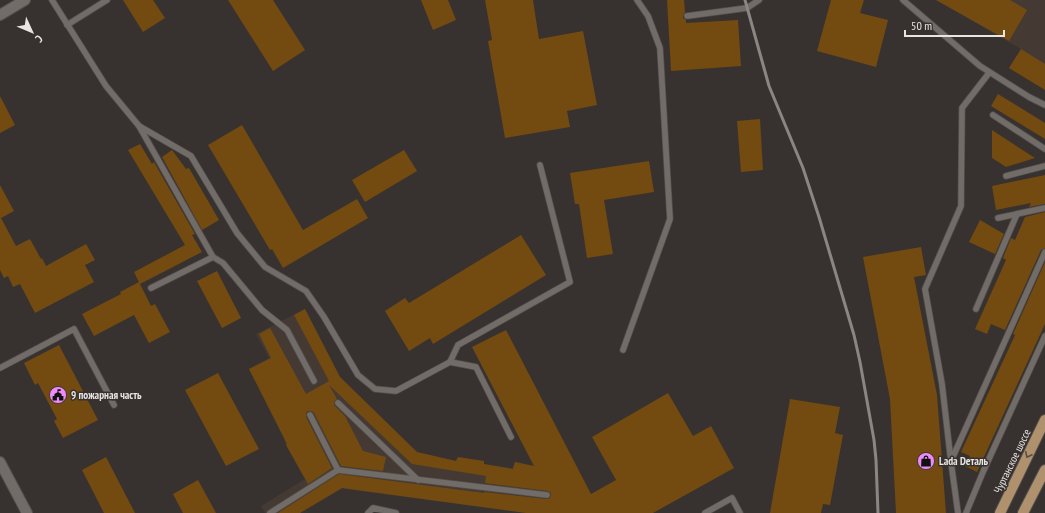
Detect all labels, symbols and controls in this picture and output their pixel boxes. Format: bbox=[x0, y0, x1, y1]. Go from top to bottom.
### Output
north arrow bbox=[12, 12, 52, 52]
scale bar bbox=[905, 12, 1004, 38]
text: 50 m bbox=[911, 18, 932, 33]
text: С bbox=[32, 32, 46, 46]
public building icon: 9 пожарная часть bbox=[48, 385, 68, 405]
place label: 9 пожарная часть bbox=[71, 388, 142, 402]
street label: Чуртанское шоссе bbox=[990, 426, 1034, 495]
shop icon: Lada Dеталь bbox=[916, 451, 936, 471]
one-way arrow bbox=[1025, 451, 1033, 459]
place label: Lada Dеталь bbox=[939, 454, 989, 468]

